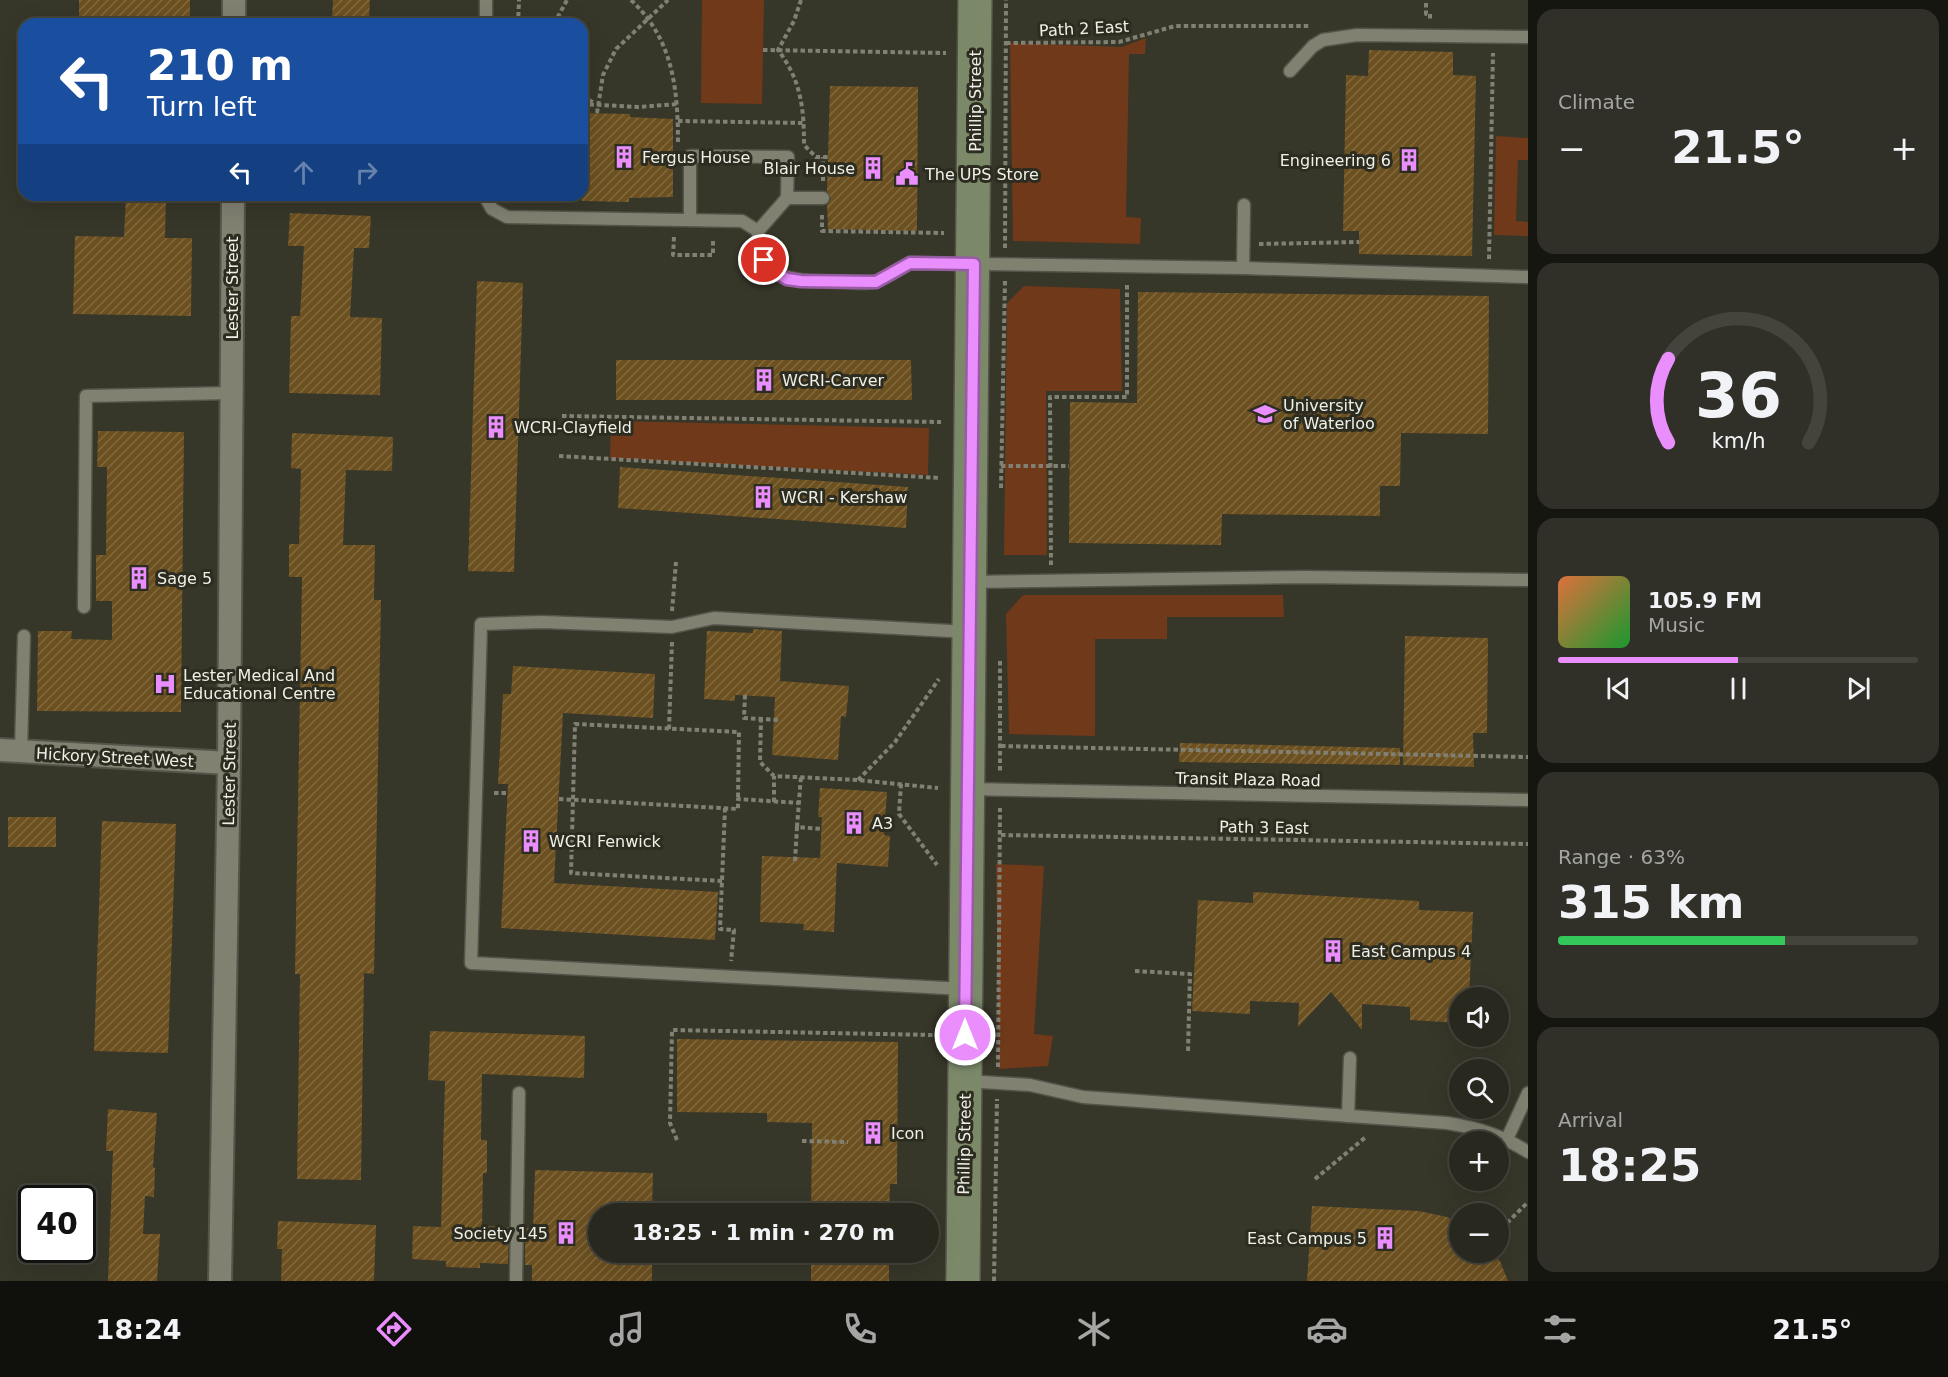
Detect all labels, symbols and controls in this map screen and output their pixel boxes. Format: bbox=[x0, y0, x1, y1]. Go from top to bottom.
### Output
street label: Path 2 East bbox=[1039, 17, 1129, 40]
text: 210 m bbox=[147, 41, 293, 90]
icon: left bbox=[48, 42, 126, 120]
street label: Phillip Street bbox=[966, 50, 985, 152]
text: Climate bbox=[1558, 90, 1635, 114]
text: Turn left bbox=[147, 91, 257, 122]
text: 21.5° bbox=[1671, 121, 1805, 174]
text: − bbox=[1558, 129, 1586, 168]
text: + bbox=[1890, 129, 1918, 168]
building icon: Fergus House bbox=[611, 144, 637, 170]
building icon: Engineering 6 bbox=[1396, 147, 1422, 173]
place label: Fergus House bbox=[642, 148, 750, 167]
place label: Engineering 6 bbox=[1280, 151, 1391, 170]
building icon: Blair House bbox=[860, 155, 886, 181]
icon: left bbox=[224, 156, 257, 189]
icon: ahead bbox=[287, 156, 320, 189]
icon: right bbox=[350, 156, 383, 189]
place label: Blair House bbox=[764, 159, 855, 178]
public building icon: The UPS Store bbox=[894, 161, 920, 187]
place label: The UPS Store bbox=[924, 165, 1039, 184]
pin bbox=[738, 234, 789, 285]
street label: Lester Street bbox=[223, 236, 242, 340]
icon: arrive bbox=[747, 243, 780, 276]
text: 36 bbox=[1695, 359, 1781, 432]
building icon: WCRI-Carver bbox=[751, 367, 777, 393]
place label: WCRI-Carver bbox=[782, 371, 884, 390]
place label: University of Waterloo bbox=[1283, 396, 1375, 433]
school or university icon: University of Waterloo bbox=[1252, 401, 1278, 427]
building icon: WCRI-Clayfield bbox=[483, 414, 509, 440]
place label: WCRI-Clayfield bbox=[514, 418, 632, 437]
text: km/h bbox=[1711, 429, 1765, 454]
building icon: WCRI - Kershaw bbox=[750, 484, 776, 510]
place label: WCRI - Kershaw bbox=[781, 488, 907, 507]
building icon: Sage 5 bbox=[126, 565, 152, 591]
place label: Sage 5 bbox=[157, 569, 212, 588]
text: 105.9 FM bbox=[1648, 588, 1762, 613]
text: Music bbox=[1648, 613, 1705, 637]
place label: Lester Medical And Educational Centre bbox=[183, 666, 336, 703]
hospital icon: Lester Medical And Educational Centre bbox=[152, 671, 178, 697]
icon: previous bbox=[1602, 672, 1635, 705]
icon: pause bbox=[1722, 672, 1755, 705]
icon: next bbox=[1842, 672, 1875, 705]
street label: Lester Street bbox=[219, 722, 240, 826]
street label: Hickory Street West bbox=[36, 744, 194, 771]
street label: Transit Plaza Road bbox=[1174, 769, 1321, 790]
building icon: A3 bbox=[841, 810, 867, 836]
place label: A3 bbox=[872, 814, 893, 833]
street label: Path 3 East bbox=[1219, 817, 1309, 838]
building icon: WCRI Fenwick bbox=[518, 828, 544, 854]
place label: WCRI Fenwick bbox=[549, 832, 662, 851]
text: Range · 63% bbox=[1558, 845, 1685, 869]
text: 315 km bbox=[1558, 876, 1744, 929]
building icon: East Campus 4 bbox=[1320, 938, 1346, 964]
place label: East Campus 4 bbox=[1351, 942, 1471, 961]
map controls bbox=[1449, 987, 1509, 1263]
button: sound bbox=[1449, 987, 1509, 1047]
position arrow bbox=[933, 1003, 997, 1067]
button: search bbox=[1449, 1059, 1509, 1119]
street label: Phillip Street bbox=[954, 1093, 975, 1195]
text: Arrival bbox=[1558, 1108, 1623, 1132]
building icon: Icon bbox=[860, 1120, 886, 1146]
place label: Icon bbox=[891, 1124, 924, 1143]
button: + bbox=[1449, 1131, 1509, 1191]
text: 18:25 bbox=[1558, 1139, 1701, 1192]
speed limit sign: 40 bbox=[18, 1185, 96, 1263]
button: − bbox=[1449, 1203, 1509, 1263]
building icon: Society 145 bbox=[553, 1220, 579, 1246]
text: 18:25 · 1 min · 270 m bbox=[632, 1220, 895, 1245]
place label: Society 145 bbox=[454, 1224, 548, 1243]
building icon: East Campus 5 bbox=[1372, 1225, 1398, 1251]
place label: East Campus 5 bbox=[1247, 1229, 1367, 1248]
icon: directions bbox=[373, 1308, 415, 1350]
icon: music bbox=[606, 1308, 648, 1350]
icon: phone bbox=[839, 1308, 881, 1350]
icon: climate bbox=[1073, 1308, 1115, 1350]
icon: car bbox=[1306, 1308, 1348, 1350]
icon: filters bbox=[1539, 1308, 1581, 1350]
text: 18:24 bbox=[96, 1314, 182, 1345]
text: 21.5° bbox=[1772, 1314, 1852, 1345]

